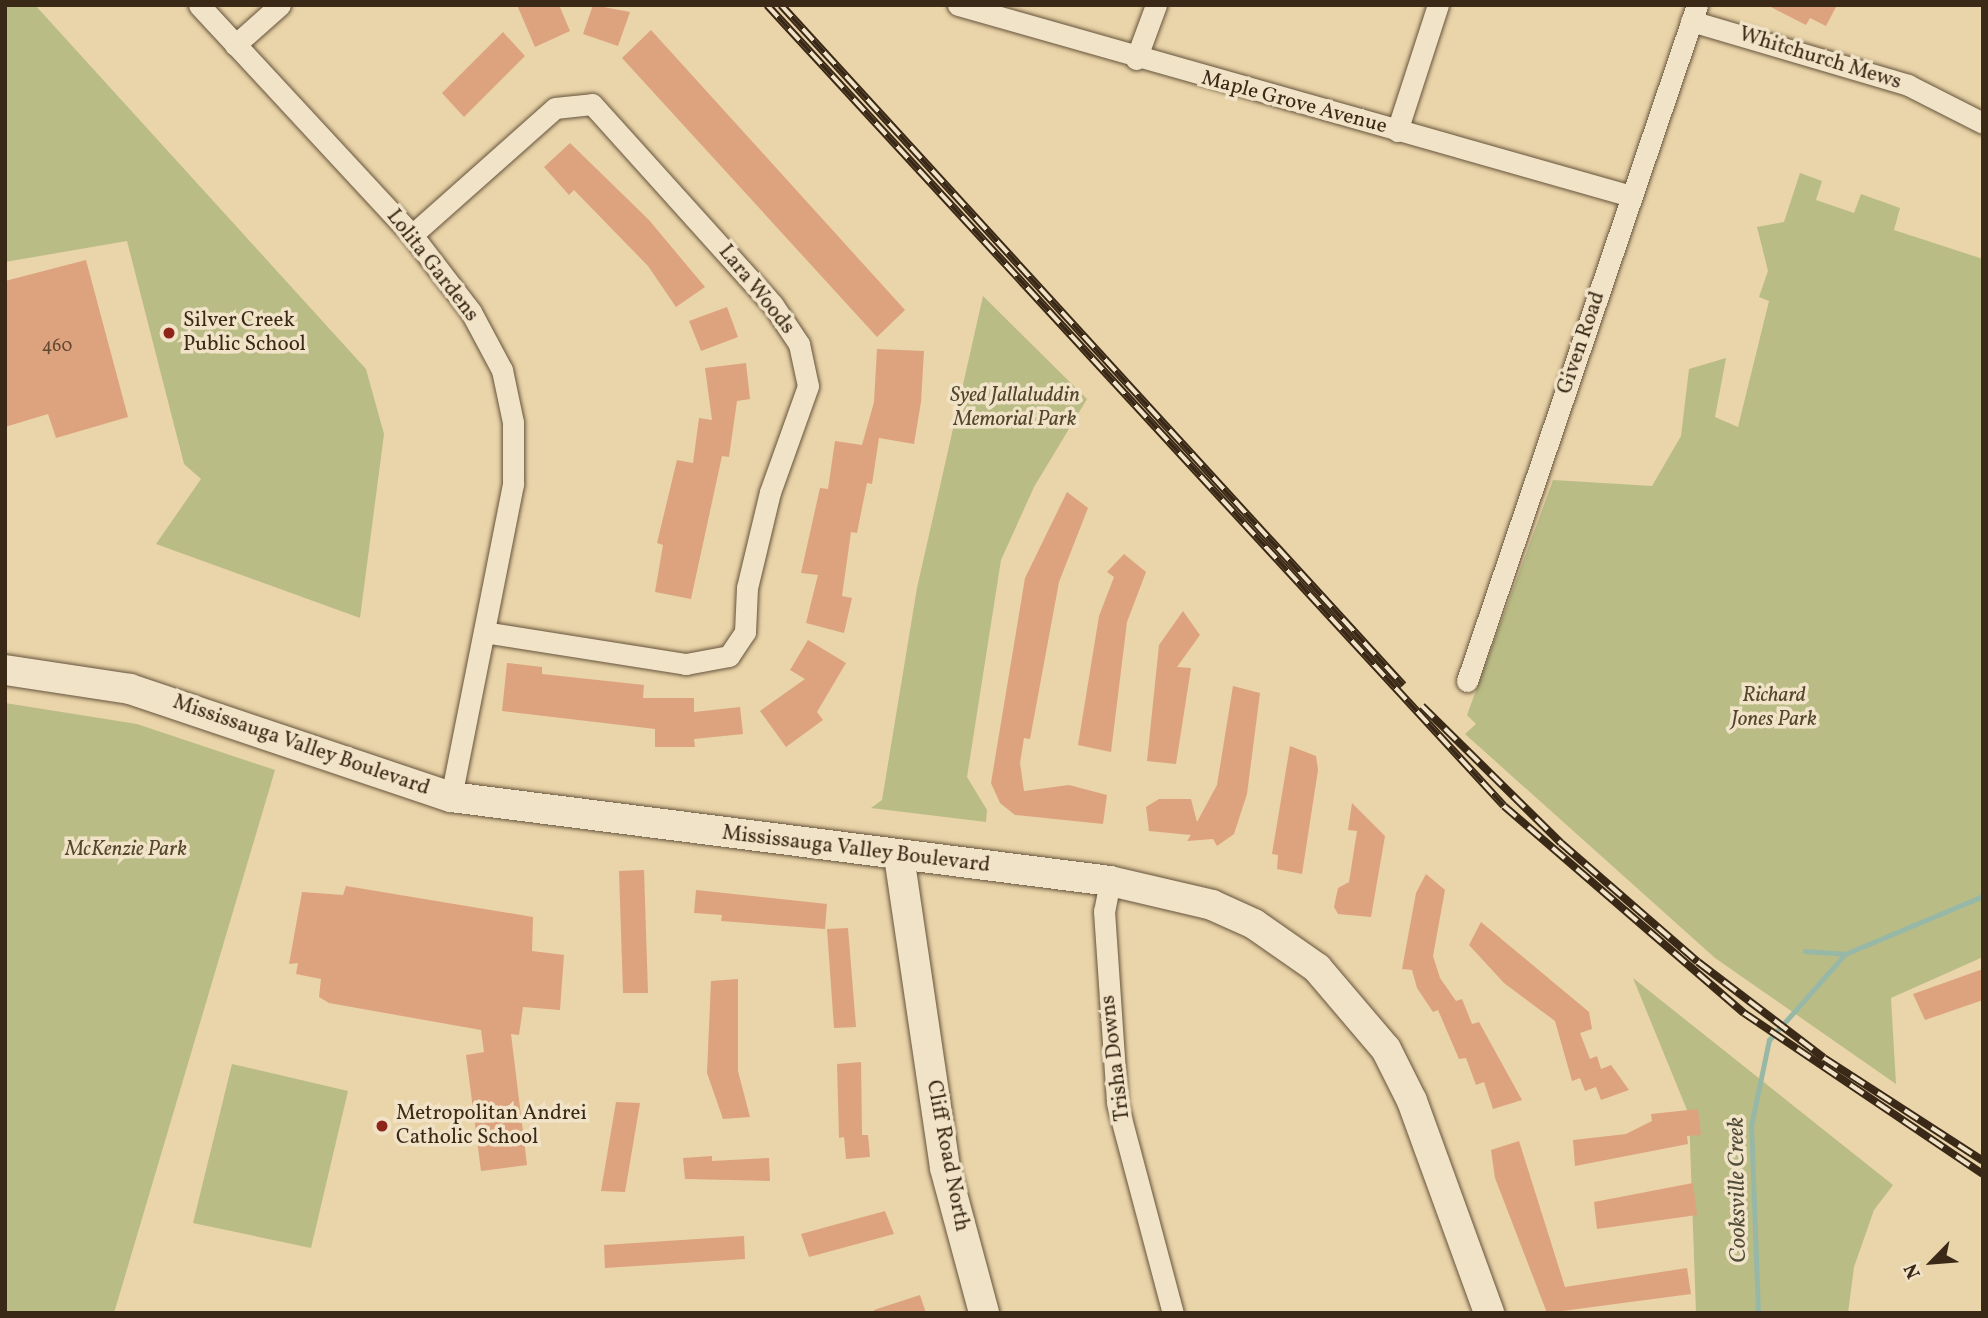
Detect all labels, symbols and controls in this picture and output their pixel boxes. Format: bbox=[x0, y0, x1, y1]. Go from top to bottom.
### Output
street label: Whitchurch Mews bbox=[1736, 22, 1904, 96]
street label: Maple Grove Avenue bbox=[1198, 66, 1390, 140]
street label: Lolita Gardens bbox=[380, 205, 484, 327]
street label: Lara Woods bbox=[712, 240, 800, 340]
street label: Given Road bbox=[1553, 288, 1611, 398]
place label: Silver Creek Public School bbox=[183, 308, 306, 358]
marker: Silver Creek Public School bbox=[161, 325, 177, 341]
house number: 460 bbox=[42, 336, 72, 358]
park label: Syed Jallaluddin Memorial Park bbox=[950, 383, 1080, 433]
park label: Richard Jones Park bbox=[1731, 683, 1817, 733]
street label: Mississauga Valley Boulevard bbox=[169, 690, 433, 802]
street label: Mississauga Valley Boulevard bbox=[720, 821, 992, 879]
park label: McKenzie Park bbox=[65, 837, 187, 863]
street label: Trisha Downs bbox=[1096, 994, 1136, 1122]
street label: Cliff Road North bbox=[920, 1079, 974, 1233]
place label: Metropolitan Andrei Catholic School bbox=[396, 1101, 587, 1151]
water label: Cooksville Creek bbox=[1723, 1117, 1753, 1263]
marker: Metropolitan Andrei Catholic School bbox=[374, 1118, 390, 1134]
north arrow bbox=[1897, 1227, 1967, 1297]
text: N bbox=[1898, 1259, 1928, 1283]

